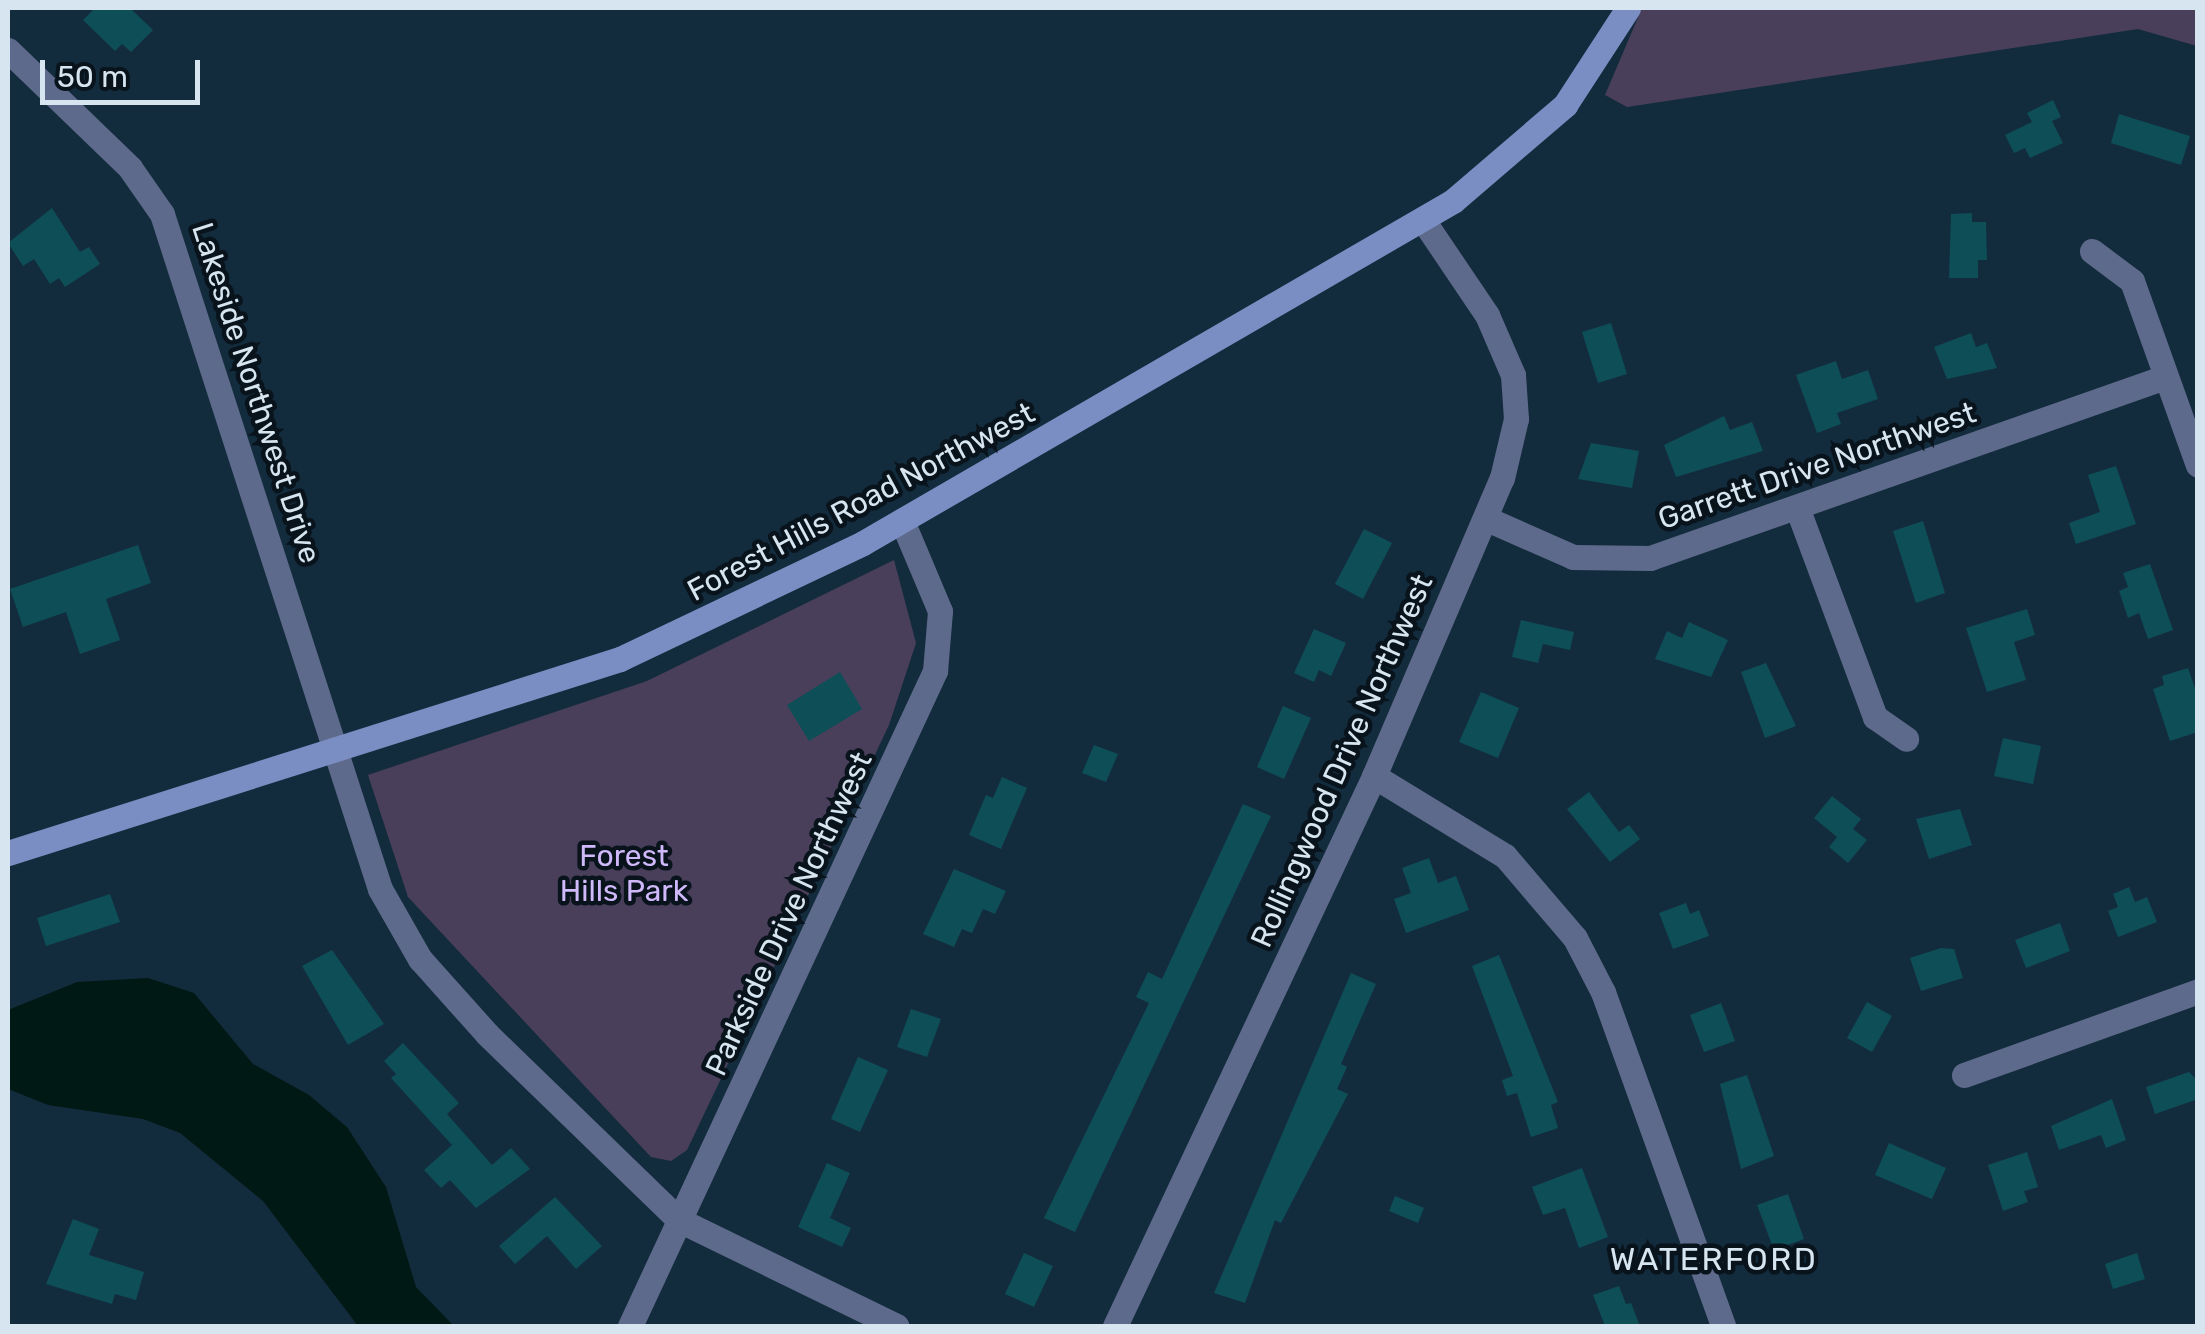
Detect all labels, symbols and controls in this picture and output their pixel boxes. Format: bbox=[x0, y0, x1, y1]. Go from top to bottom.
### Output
scale bar bbox=[45, 40, 205, 102]
text: 50 m bbox=[57, 59, 128, 95]
street label: Lakeside Northwest Drive bbox=[184, 218, 328, 568]
street label: Forest Hills Road Northwest bbox=[681, 395, 1041, 609]
street label: Garrett Drive Northwest bbox=[1654, 395, 1980, 537]
street label: Rollingwood Drive Northwest bbox=[1243, 569, 1441, 953]
street label: Parkside Drive Northwest bbox=[698, 746, 880, 1082]
park label: Forest Hills Park bbox=[560, 838, 688, 908]
district label: WATERFORD bbox=[1610, 1240, 1818, 1278]

